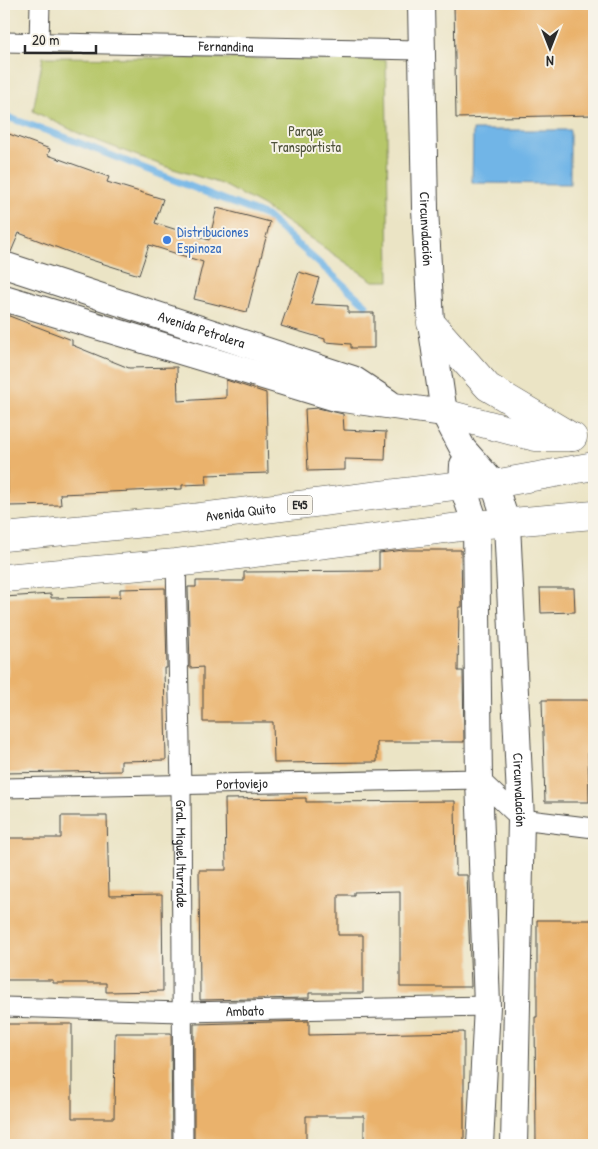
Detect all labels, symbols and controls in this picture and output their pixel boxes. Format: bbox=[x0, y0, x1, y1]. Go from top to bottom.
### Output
scale bar bbox=[25, 22, 96, 54]
north arrow bbox=[526, 22, 576, 72]
text: 20 m bbox=[32, 29, 59, 50]
street label: Fernandina bbox=[197, 36, 254, 56]
text: N bbox=[546, 52, 554, 71]
park label: Parque Transportista bbox=[271, 121, 341, 157]
street label: Circunvalación bbox=[416, 192, 438, 267]
place label: Distribuciones Espinoza bbox=[177, 222, 248, 258]
marker: Distribuciones Espinoza bbox=[161, 234, 173, 246]
street label: Avenida Petrolera bbox=[156, 306, 248, 352]
road number: E45 bbox=[288, 496, 312, 514]
street label: Avenida Quito bbox=[205, 498, 277, 525]
street label: Circunvalación bbox=[509, 752, 531, 827]
street label: Portoviejo bbox=[216, 773, 268, 793]
street label: Gral. Miguel Iturralde bbox=[171, 800, 192, 909]
street label: Ambato bbox=[226, 1000, 265, 1020]

